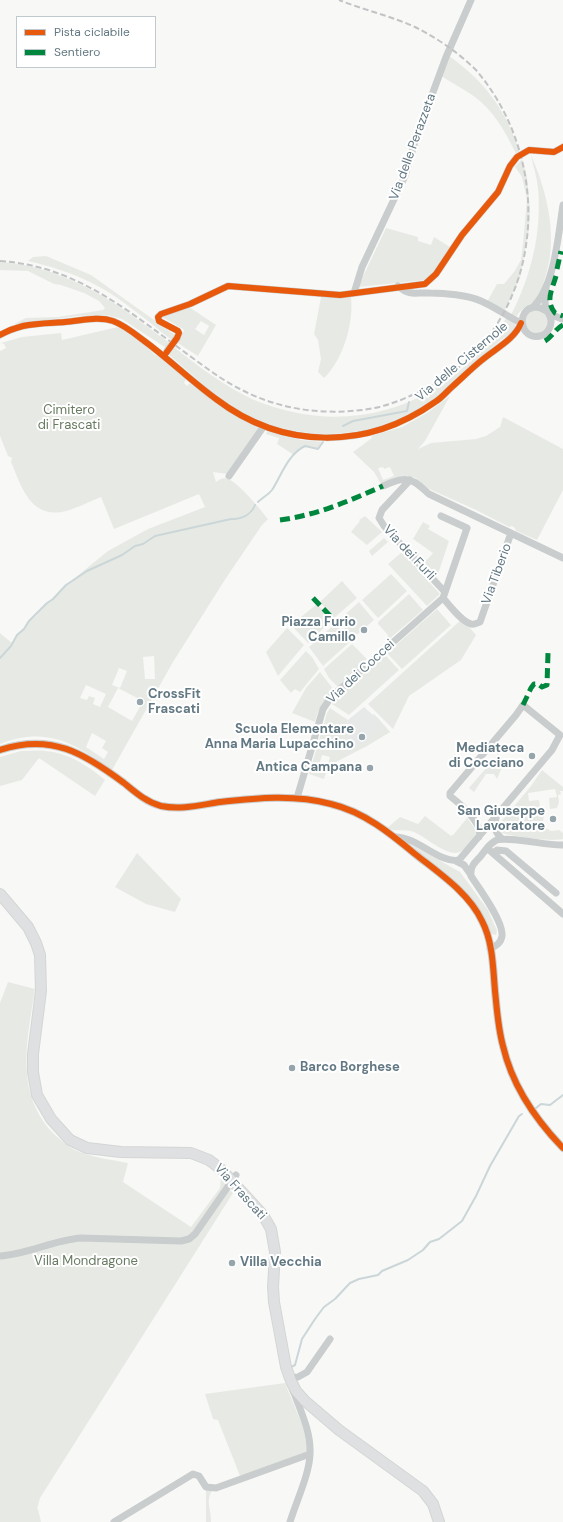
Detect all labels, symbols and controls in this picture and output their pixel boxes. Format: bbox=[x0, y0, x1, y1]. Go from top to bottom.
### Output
legend bbox=[16, 16, 156, 68]
text: Pista ciclabile bbox=[54, 24, 130, 40]
text: Sentiero bbox=[54, 44, 100, 60]
street label: Via delle Perazzeta bbox=[386, 92, 440, 202]
street label: Via delle Cisternole bbox=[413, 319, 511, 405]
park label: Cimitero di Frascati bbox=[38, 403, 100, 434]
street label: Via dei Furli bbox=[380, 522, 438, 584]
street label: Via Tiberio bbox=[479, 541, 515, 607]
place label: Piazza Furio Camillo bbox=[281, 615, 356, 646]
marker: Piazza Furio Camillo bbox=[359, 625, 369, 635]
street label: Via dei Coccei bbox=[324, 637, 398, 707]
place label: CrossFit Frascati bbox=[148, 687, 201, 718]
marker: CrossFit Frascati bbox=[135, 697, 145, 707]
place label: Scuola Elementare Anna Maria Lupacchino bbox=[205, 722, 354, 753]
marker: Scuola Elementare Anna Maria Lupacchino bbox=[357, 732, 367, 742]
place label: Mediateca di Cocciano bbox=[448, 741, 524, 772]
marker: Mediateca di Cocciano bbox=[527, 751, 537, 761]
place label: Antica Campana bbox=[256, 760, 362, 776]
marker: Antica Campana bbox=[365, 763, 375, 773]
place label: San Giuseppe Lavoratore bbox=[457, 804, 545, 835]
marker: San Giuseppe Lavoratore bbox=[548, 814, 558, 824]
place label: Barco Borghese bbox=[300, 1060, 400, 1076]
marker: Barco Borghese bbox=[287, 1063, 297, 1073]
street label: Via Frascati bbox=[211, 1161, 269, 1223]
park label: Villa Mondragone bbox=[34, 1254, 138, 1270]
place label: Villa Vecchia bbox=[240, 1255, 322, 1271]
marker: Villa Vecchia bbox=[227, 1258, 237, 1268]

